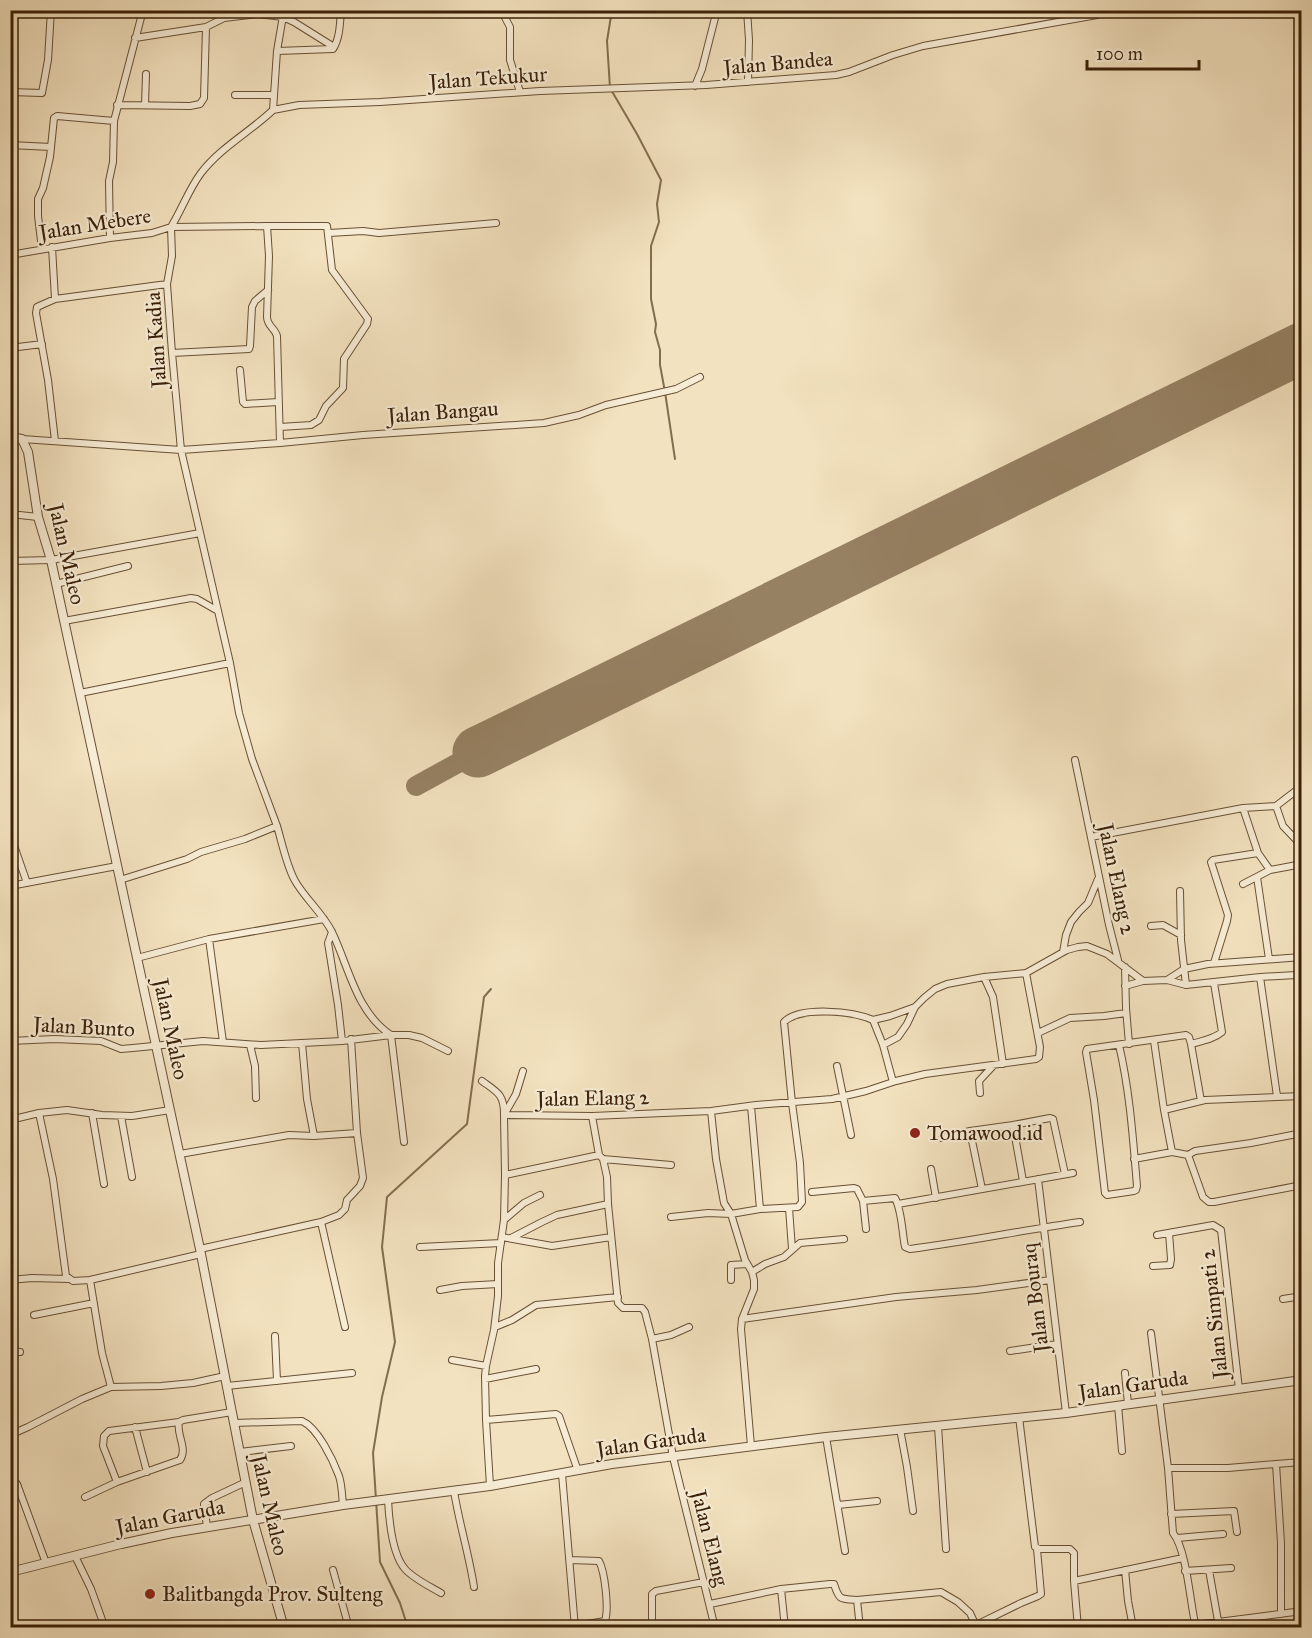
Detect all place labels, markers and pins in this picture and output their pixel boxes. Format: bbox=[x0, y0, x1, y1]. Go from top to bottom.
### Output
place label: Tomawood.id bbox=[927, 1120, 1043, 1146]
marker: Tomawood.id bbox=[908, 1126, 922, 1140]
place label: Balitbangda Prov. Sulteng bbox=[162, 1581, 383, 1607]
marker: Balitbangda Prov. Sulteng bbox=[143, 1587, 157, 1601]

